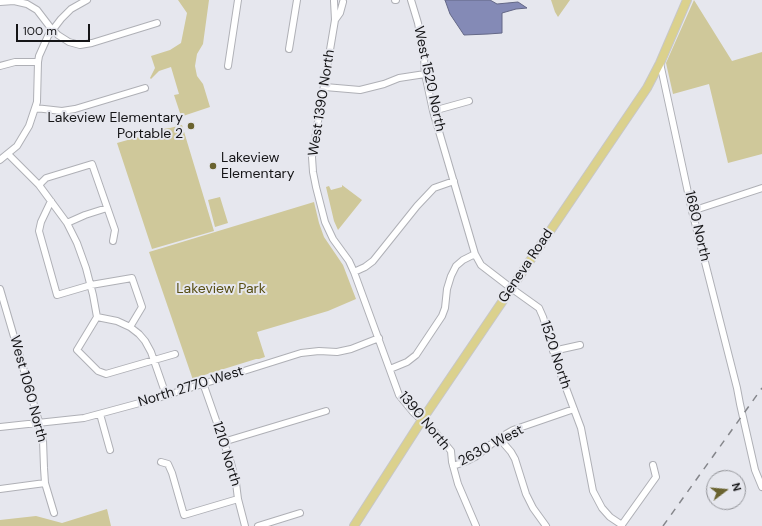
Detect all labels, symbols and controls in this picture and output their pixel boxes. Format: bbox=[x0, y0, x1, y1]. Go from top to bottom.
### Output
scale bar bbox=[18, 16, 92, 42]
text: 100 m bbox=[23, 23, 57, 39]
street label: West 1520 North bbox=[410, 25, 448, 133]
street label: West 1390 North bbox=[305, 48, 339, 158]
place label: Lakeview Elementary Portable 2 bbox=[47, 110, 183, 142]
marker: Lakeview Elementary Portable 2 bbox=[186, 121, 196, 131]
place label: Lakeview Elementary bbox=[221, 150, 295, 182]
marker: Lakeview Elementary bbox=[208, 161, 218, 171]
street label: 1680 North bbox=[681, 189, 713, 263]
street label: Geneva Road bbox=[495, 226, 557, 306]
park label: Lakeview Park bbox=[176, 281, 266, 297]
street label: 1520 North bbox=[536, 319, 574, 391]
street label: West 1060 North bbox=[6, 334, 50, 444]
street label: North 2770 West bbox=[136, 363, 246, 411]
street label: 1390 North bbox=[395, 388, 453, 454]
street label: 1210 North bbox=[208, 420, 244, 488]
street label: 2630 West bbox=[456, 422, 526, 470]
north arrow bbox=[706, 470, 746, 510]
text: N bbox=[729, 481, 744, 493]

